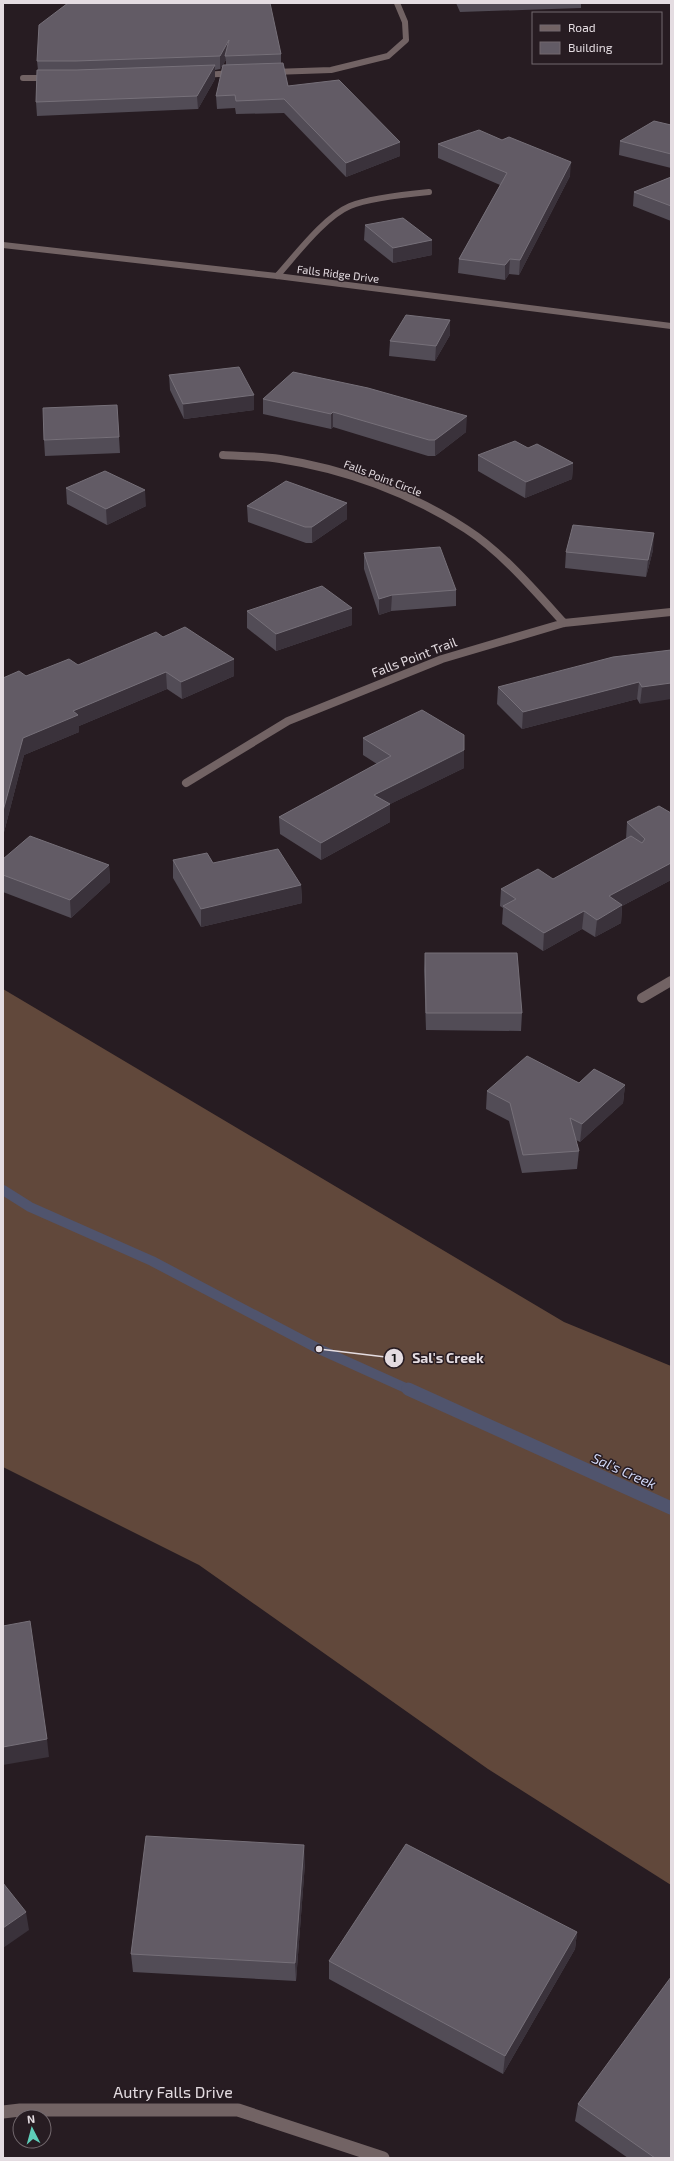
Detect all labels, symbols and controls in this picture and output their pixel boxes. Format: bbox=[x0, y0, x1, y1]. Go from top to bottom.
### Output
legend bbox=[532, 12, 662, 64]
text: Road bbox=[568, 20, 596, 34]
text: Building bbox=[568, 40, 613, 54]
street label: Falls Ridge Drive bbox=[296, 262, 380, 285]
street label: Falls Point Circle bbox=[342, 457, 424, 498]
street label: Falls Point Trail bbox=[369, 633, 459, 681]
callout: Sal's Creek bbox=[384, 1345, 492, 1371]
text: Sal's Creek bbox=[412, 1349, 484, 1366]
text: 1 bbox=[391, 1350, 397, 1364]
water label: Sal's Creek bbox=[589, 1449, 659, 1492]
street label: Autry Falls Drive bbox=[113, 2082, 233, 2101]
north arrow bbox=[12, 2109, 52, 2149]
text: N bbox=[26, 2112, 36, 2125]

